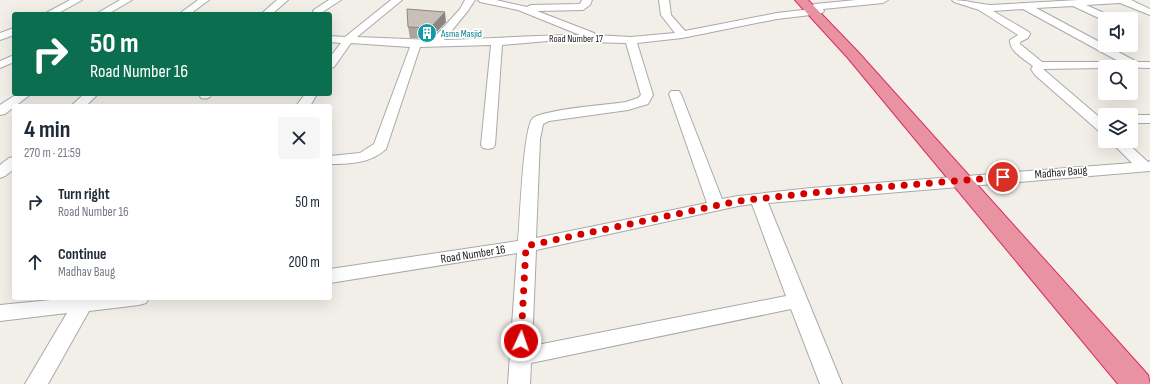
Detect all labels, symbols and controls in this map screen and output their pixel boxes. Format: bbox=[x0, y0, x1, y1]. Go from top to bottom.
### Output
map controls bbox=[1098, 12, 1138, 148]
button: sound bbox=[1098, 12, 1138, 52]
building icon: Asma Masjid bbox=[416, 22, 438, 44]
text: 50 m bbox=[90, 27, 139, 60]
icon: right bbox=[24, 28, 76, 80]
place label: Asma Masjid bbox=[440, 28, 482, 40]
street label: Road Number 17 bbox=[549, 33, 603, 45]
button: search bbox=[1098, 60, 1138, 100]
text: Road Number 16 bbox=[90, 61, 188, 82]
button: layers bbox=[1098, 108, 1138, 148]
text: 4 min bbox=[24, 115, 70, 144]
button: close bbox=[278, 117, 320, 159]
text: 270 m · 21:59 bbox=[24, 145, 81, 161]
pin bbox=[986, 160, 1020, 194]
street label: Madhav Baug bbox=[1034, 163, 1088, 182]
icon: arrive bbox=[992, 166, 1014, 188]
text: Turn right bbox=[58, 185, 110, 204]
icon: right bbox=[24, 191, 46, 213]
text: 50 m bbox=[295, 193, 320, 212]
text: Road Number 16 bbox=[58, 204, 129, 220]
street label: Road Number 16 bbox=[440, 242, 507, 267]
text: Continue bbox=[58, 245, 107, 264]
icon: ahead bbox=[24, 251, 46, 273]
text: 200 m bbox=[288, 253, 320, 272]
text: Madhav Baug bbox=[58, 264, 115, 280]
position arrow bbox=[500, 320, 542, 362]

